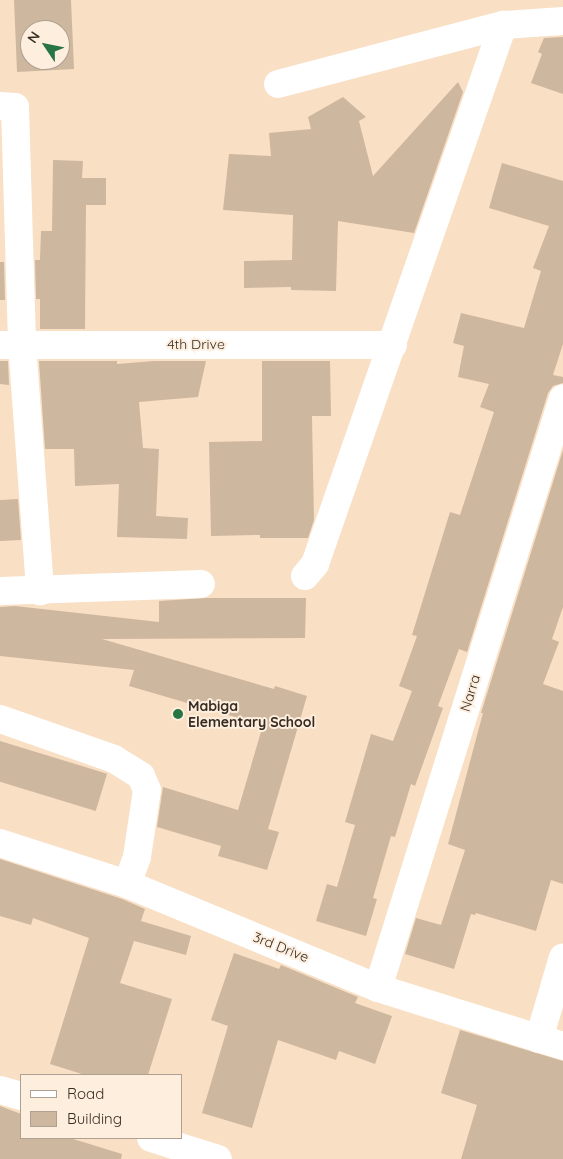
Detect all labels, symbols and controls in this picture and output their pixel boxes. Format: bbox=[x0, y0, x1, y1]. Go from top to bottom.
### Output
north arrow bbox=[20, 20, 70, 70]
text: N bbox=[23, 28, 44, 46]
street label: 4th Drive bbox=[167, 336, 225, 352]
street label: Narra bbox=[456, 672, 484, 714]
place label: Mabiga Elementary School bbox=[188, 698, 315, 730]
marker: Mabiga Elementary School bbox=[172, 708, 184, 720]
street label: 3rd Drive bbox=[251, 928, 311, 966]
legend bbox=[20, 1074, 182, 1139]
text: Road bbox=[67, 1084, 104, 1103]
text: Building bbox=[67, 1109, 122, 1128]

